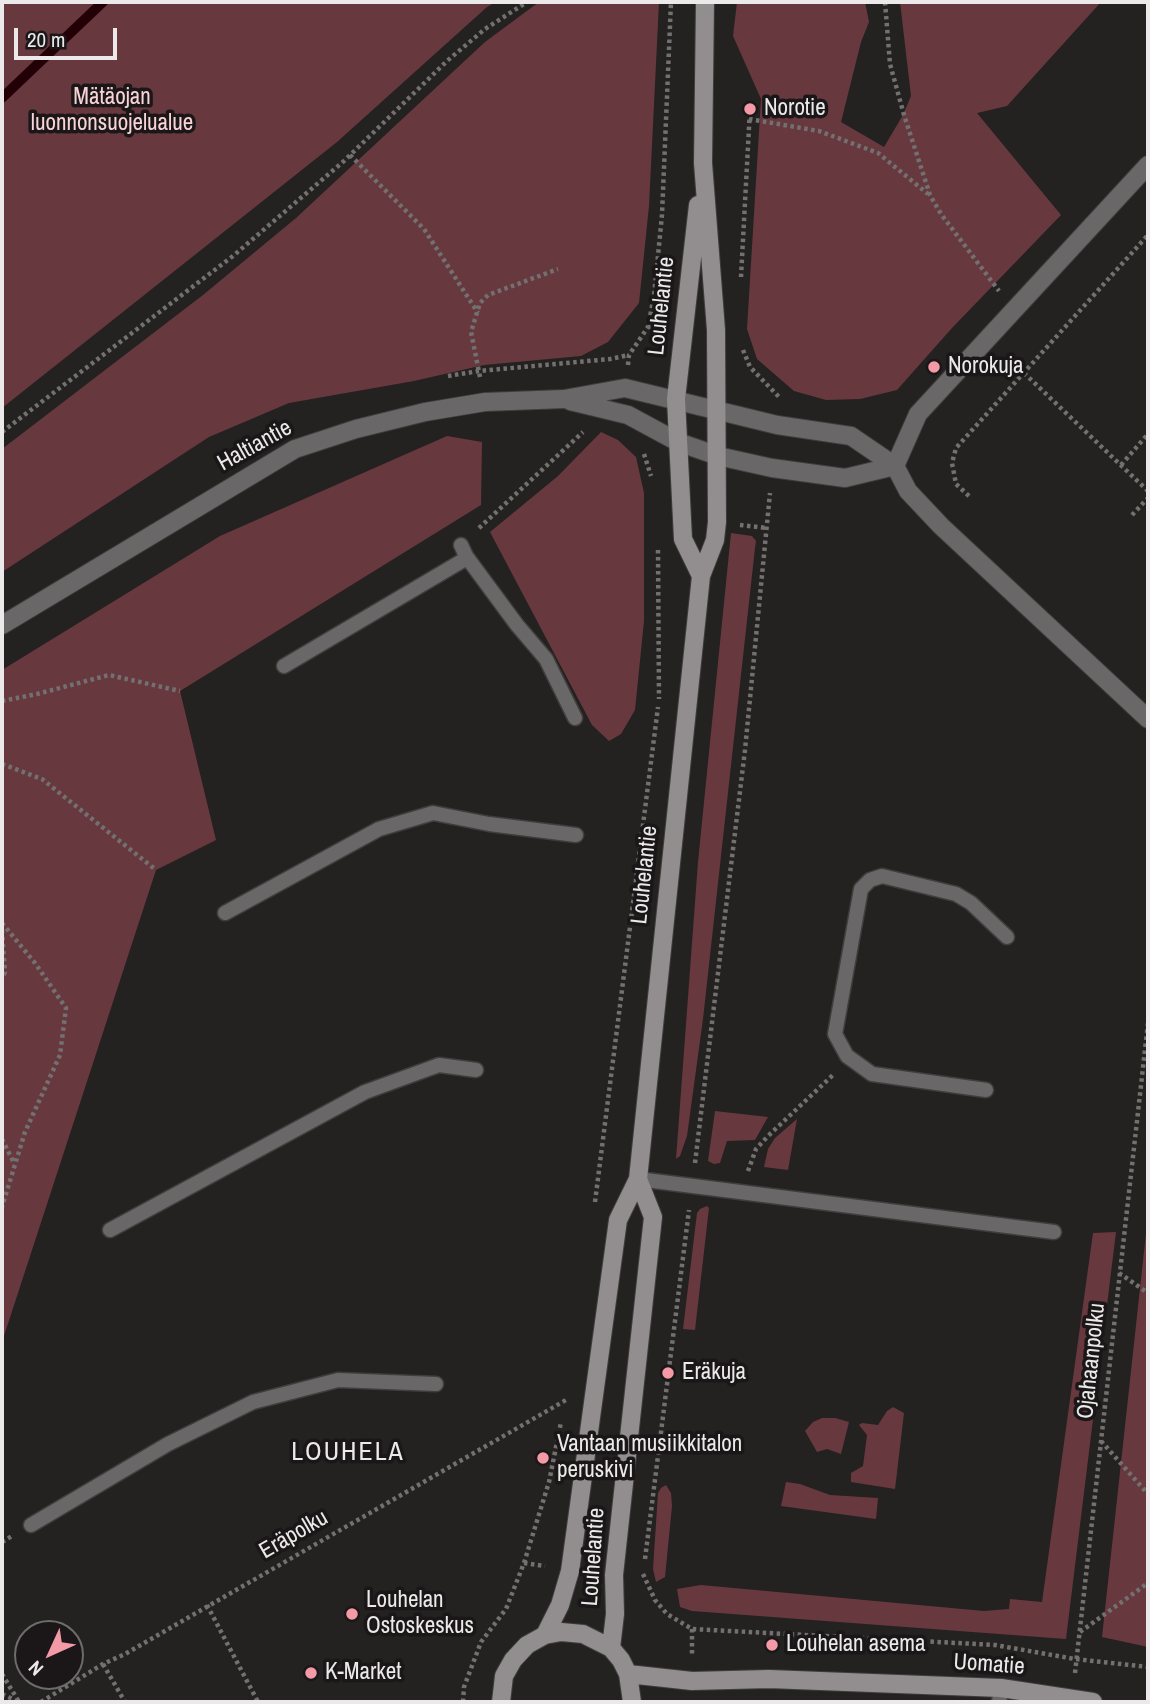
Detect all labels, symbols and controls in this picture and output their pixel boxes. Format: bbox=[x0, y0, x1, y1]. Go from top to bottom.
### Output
scale bar bbox=[18, 14, 121, 58]
text: 20 m bbox=[27, 25, 65, 54]
park label: Mätäojan luonnonsuojelualue bbox=[31, 84, 193, 138]
place label: Norotie bbox=[764, 95, 826, 123]
marker: Norotie bbox=[742, 101, 758, 117]
street label: Louhelantie bbox=[643, 256, 681, 356]
place label: Norokuja bbox=[948, 353, 1023, 381]
marker: Norokuja bbox=[926, 359, 942, 375]
street label: Haltiantie bbox=[213, 414, 297, 478]
street label: Louhelantie bbox=[626, 825, 664, 925]
street label: Ojahaanpolku bbox=[1072, 1302, 1112, 1420]
place label: Eräkuja bbox=[682, 1359, 746, 1387]
marker: Eräkuja bbox=[660, 1365, 676, 1381]
place label: Vantaan musiikkitalon peruskivi bbox=[557, 1431, 742, 1485]
district label: LOUHELA bbox=[292, 1437, 404, 1469]
marker: Vantaan musiikkitalon peruskivi bbox=[535, 1450, 551, 1466]
street label: Eräpolku bbox=[255, 1504, 333, 1566]
street label: Louhelantie bbox=[577, 1507, 611, 1607]
place label: Louhelan Ostoskeskus bbox=[366, 1587, 474, 1641]
marker: Louhelan Ostoskeskus bbox=[344, 1606, 360, 1622]
north arrow bbox=[14, 1620, 84, 1690]
place label: Louhelan asema bbox=[786, 1631, 925, 1659]
marker: Louhelan asema bbox=[764, 1637, 780, 1653]
street label: Uomatie bbox=[952, 1649, 1026, 1681]
text: N bbox=[22, 1655, 49, 1682]
place label: K-Market bbox=[325, 1659, 401, 1687]
marker: K-Market bbox=[303, 1665, 319, 1681]

